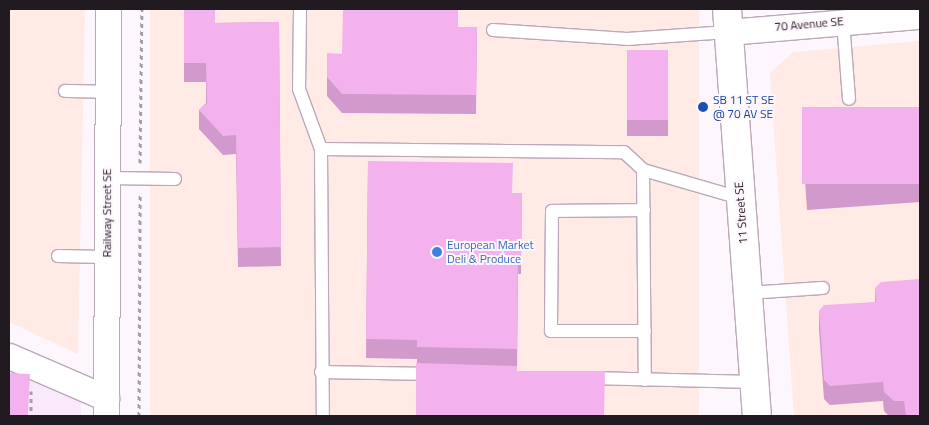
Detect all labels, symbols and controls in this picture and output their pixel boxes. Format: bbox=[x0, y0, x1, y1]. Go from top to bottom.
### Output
street label: 70 Avenue SE bbox=[774, 14, 844, 34]
place label: SB 11 ST SE @ 70 AV SE bbox=[713, 93, 774, 121]
marker: SB 11 ST SE @ 70 AV SE bbox=[697, 101, 709, 113]
street label: Railway Street SE bbox=[100, 169, 114, 257]
street label: 11 Street SE bbox=[732, 181, 750, 245]
place label: European Market Deli & Produce bbox=[447, 238, 534, 266]
marker: European Market Deli & Produce bbox=[431, 246, 443, 258]

